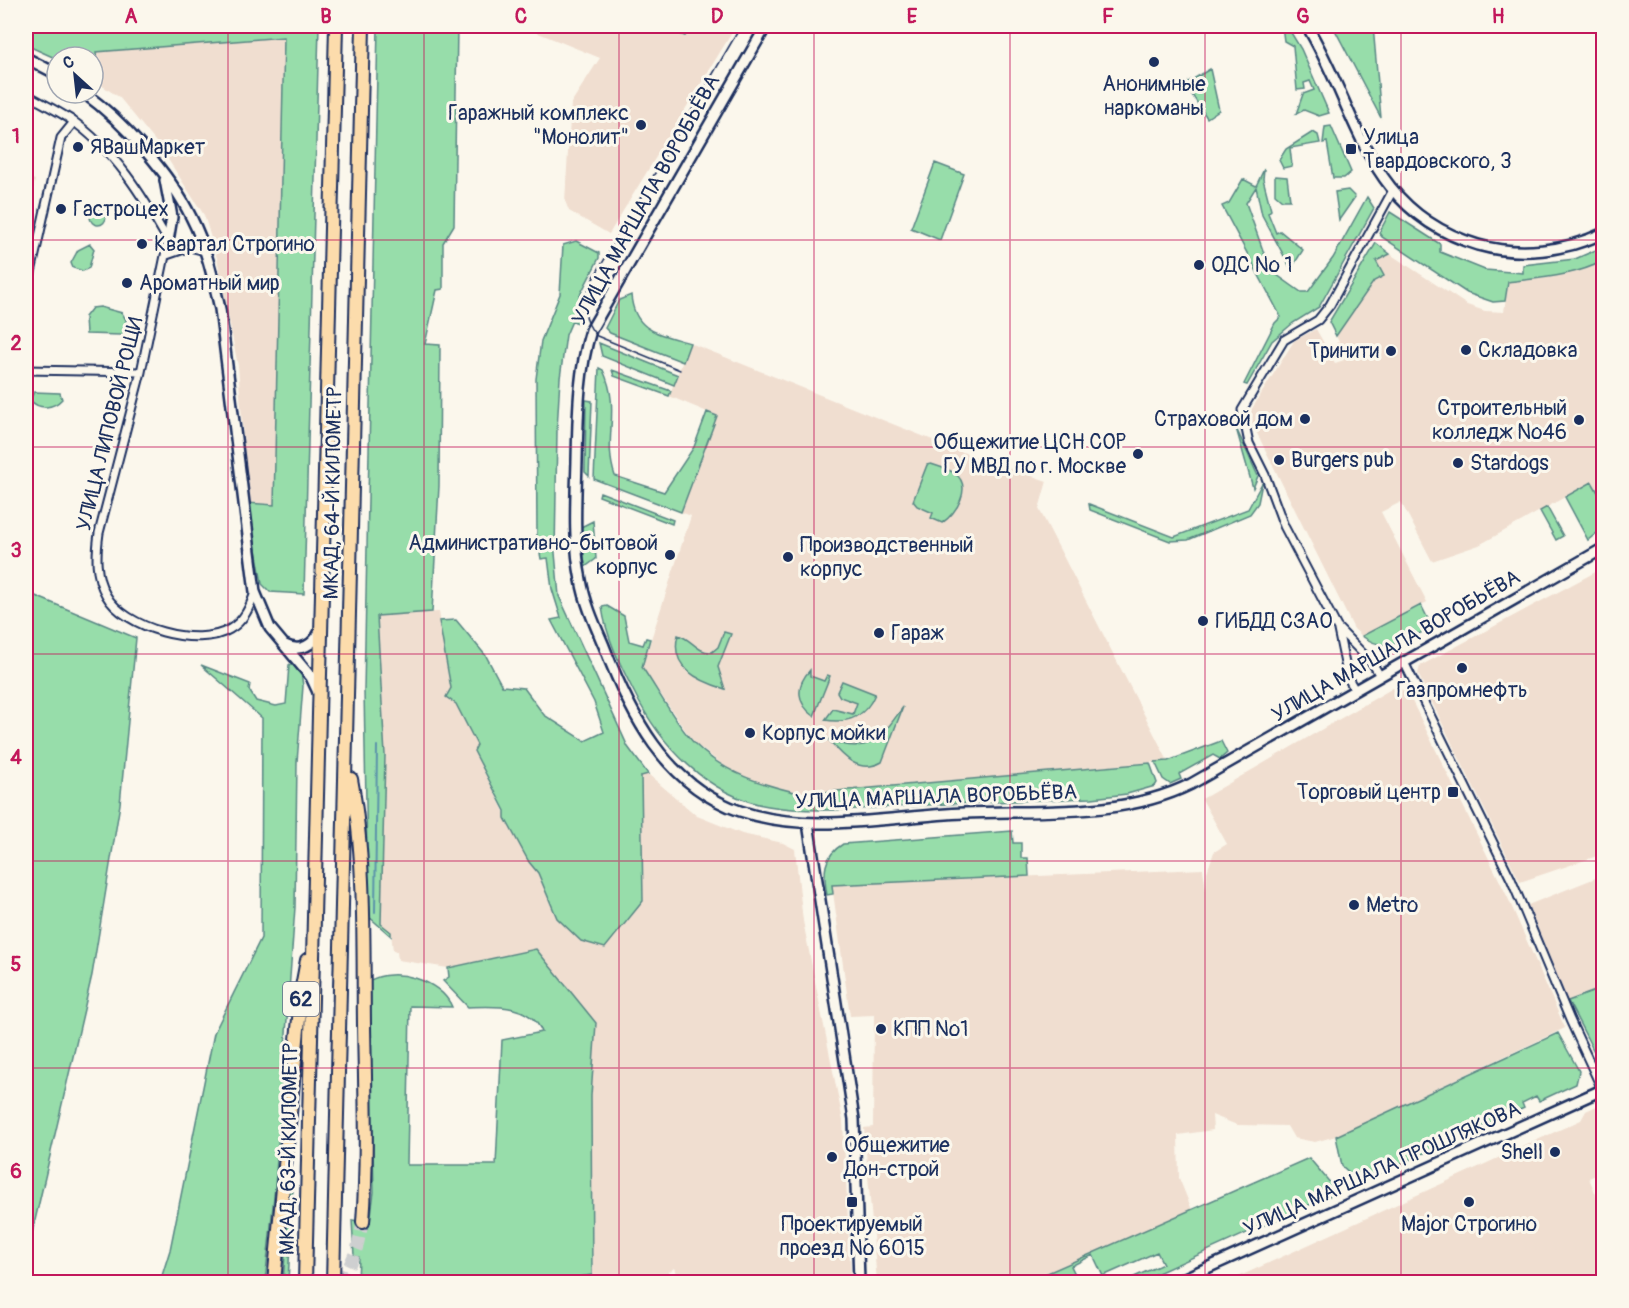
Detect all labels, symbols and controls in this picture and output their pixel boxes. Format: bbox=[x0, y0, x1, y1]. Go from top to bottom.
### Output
text: A bbox=[125, 4, 138, 29]
text: B bbox=[320, 4, 332, 29]
text: C bbox=[515, 4, 527, 29]
text: D bbox=[711, 4, 724, 29]
text: E bbox=[907, 4, 918, 29]
text: F bbox=[1102, 4, 1114, 29]
text: G bbox=[1296, 4, 1310, 29]
text: H bbox=[1492, 4, 1505, 29]
north arrow bbox=[45, 45, 105, 105]
text: С bbox=[60, 51, 78, 74]
marker: Анонимные наркоманы bbox=[1147, 55, 1161, 69]
street label: УЛИЦА МАРШАЛА ВОРОБЬЁВА bbox=[566, 70, 726, 330]
place label: Анонимные наркоманы bbox=[1102, 71, 1206, 122]
place label: Гаражный комплекс "Монолит" bbox=[448, 100, 629, 151]
marker: Гаражный комплекс "Монолит" bbox=[634, 118, 648, 132]
text: 1 bbox=[12, 124, 20, 149]
place label: Улица Твардовского, 3 bbox=[1363, 124, 1512, 175]
place label: ЯВашМаркет bbox=[90, 134, 206, 161]
marker: ЯВашМаркет bbox=[71, 140, 85, 154]
marker: Улица Твардовского, 3 bbox=[1344, 142, 1358, 156]
place label: Гастроцех bbox=[73, 196, 169, 223]
marker: Гастроцех bbox=[54, 202, 68, 216]
place label: Квартал Строгино bbox=[154, 231, 315, 258]
marker: Квартал Строгино bbox=[135, 237, 149, 251]
place label: ОДС № 1 bbox=[1211, 252, 1293, 279]
marker: ОДС № 1 bbox=[1192, 258, 1206, 272]
place label: Ароматный мир bbox=[139, 270, 280, 297]
marker: Ароматный мир bbox=[120, 276, 134, 290]
street label: УЛИЦА ЛИПОВОЙ РОЩИ bbox=[70, 314, 150, 534]
text: 2 bbox=[10, 331, 22, 356]
place label: Складовка bbox=[1478, 337, 1577, 364]
place label: Тринити bbox=[1308, 338, 1379, 365]
marker: Складовка bbox=[1459, 343, 1473, 357]
marker: Тринити bbox=[1384, 344, 1398, 358]
street label: МКАД, 64-Й КИЛОМЕТР bbox=[318, 386, 348, 600]
place label: Строительный колледж №46 bbox=[1432, 395, 1567, 446]
place label: Страховой дом bbox=[1154, 406, 1293, 433]
marker: Страховой дом bbox=[1298, 412, 1312, 426]
marker: Строительный колледж №46 bbox=[1572, 413, 1586, 427]
place label: Общежитие ЦСН СОР ГУ МВД по г. Москве bbox=[933, 429, 1127, 480]
marker: Общежитие ЦСН СОР ГУ МВД по г. Москве bbox=[1131, 447, 1145, 461]
place label: Burgers pub bbox=[1291, 447, 1394, 474]
place label: Stardogs bbox=[1470, 450, 1549, 477]
marker: Burgers pub bbox=[1272, 453, 1286, 467]
marker: Stardogs bbox=[1451, 456, 1465, 470]
place label: Административно-бытовой корпус bbox=[408, 530, 658, 581]
place label: Производственный корпус bbox=[800, 532, 973, 583]
text: 3 bbox=[10, 538, 22, 563]
marker: Административно-бытовой корпус bbox=[663, 548, 677, 562]
marker: Производственный корпус bbox=[781, 550, 795, 564]
street label: УЛИЦА МАРШАЛА ВОРОБЬЁВА bbox=[1267, 564, 1525, 728]
place label: ГИБДД СЗАО bbox=[1215, 608, 1333, 635]
marker: ГИБДД СЗАО bbox=[1196, 614, 1210, 628]
place label: Гараж bbox=[891, 620, 945, 647]
marker: Гараж bbox=[872, 626, 886, 640]
marker: Газпромнефть bbox=[1455, 661, 1469, 675]
place label: Газпромнефть bbox=[1396, 677, 1528, 704]
place label: Корпус мойки bbox=[762, 720, 886, 747]
marker: Корпус мойки bbox=[743, 726, 757, 740]
text: 4 bbox=[10, 745, 22, 770]
street label: УЛИЦА МАРШАЛА ВОРОБЬЁВА bbox=[794, 779, 1078, 815]
place label: Торговый центр bbox=[1297, 779, 1441, 806]
marker: Торговый центр bbox=[1446, 785, 1460, 799]
place label: Metro bbox=[1366, 892, 1418, 919]
marker: Metro bbox=[1347, 898, 1361, 912]
text: 5 bbox=[11, 952, 22, 977]
road number: 62 bbox=[283, 982, 319, 1016]
place label: КПП №1 bbox=[893, 1016, 969, 1043]
marker: КПП №1 bbox=[874, 1022, 888, 1036]
street label: МКАД, 63-Й КИЛОМЕТР bbox=[274, 1042, 304, 1255]
street label: УЛИЦА МАРШАЛА ПРОШЛЯКОВА bbox=[1239, 1095, 1525, 1243]
place label: Общежитие Дон-строй bbox=[843, 1132, 950, 1183]
place label: Shell bbox=[1501, 1139, 1543, 1166]
marker: Shell bbox=[1548, 1145, 1562, 1159]
marker: Общежитие Дон-строй bbox=[825, 1150, 839, 1164]
text: 6 bbox=[10, 1159, 22, 1184]
marker: Проектируемый проезд № 6015 bbox=[845, 1195, 859, 1209]
marker: Major Строгино bbox=[1462, 1195, 1476, 1209]
place label: Проектируемый проезд № 6015 bbox=[779, 1211, 925, 1262]
place label: Major Строгино bbox=[1401, 1211, 1537, 1238]

